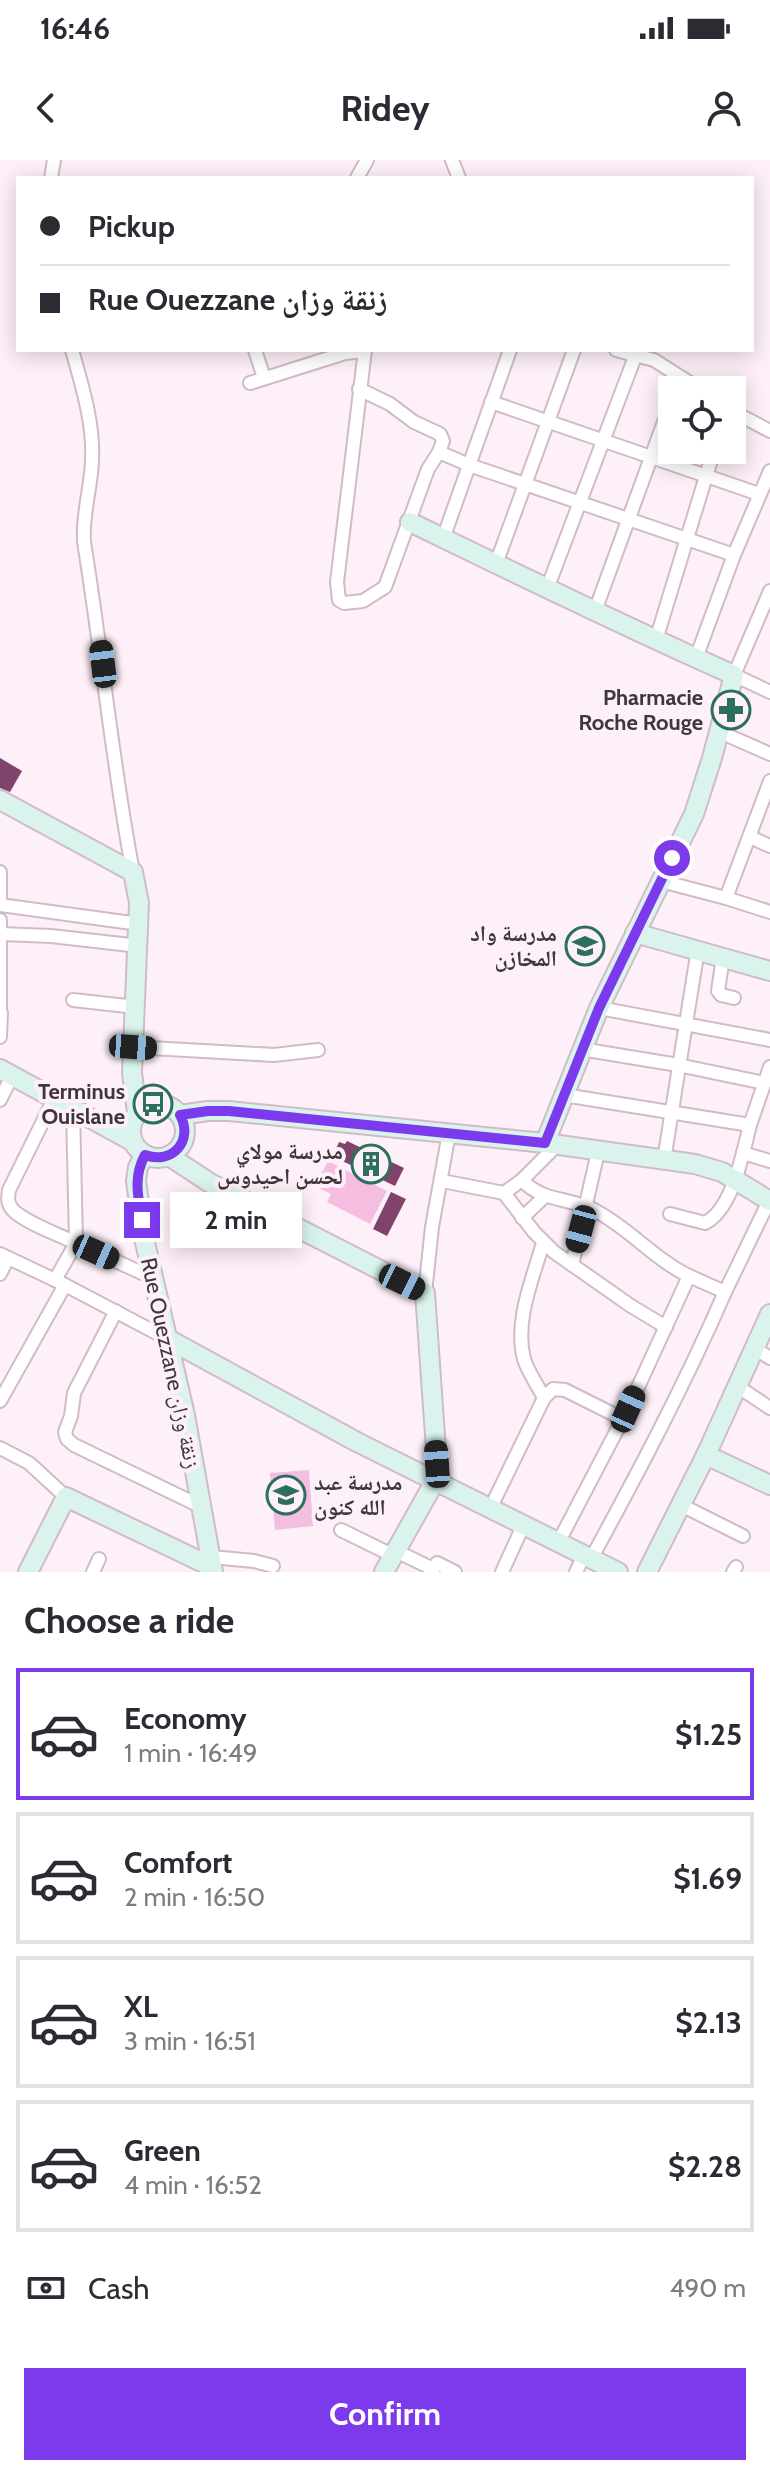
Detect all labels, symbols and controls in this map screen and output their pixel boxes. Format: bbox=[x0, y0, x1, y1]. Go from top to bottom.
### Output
text: 16:46 bbox=[40, 10, 110, 47]
icon: back bbox=[24, 86, 68, 130]
text: Ridey bbox=[340, 86, 430, 130]
icon: person bbox=[702, 86, 746, 130]
text: Pickup bbox=[88, 208, 175, 245]
text: Rue Ouezzane زنقة وزان bbox=[88, 281, 387, 318]
map controls bbox=[658, 376, 746, 464]
button: locate bbox=[658, 376, 746, 464]
car bbox=[88, 639, 118, 689]
place label: Pharmacie Roche Rouge bbox=[578, 684, 703, 736]
pharmacy icon: Pharmacie Roche Rouge bbox=[710, 689, 752, 731]
route start bbox=[654, 840, 690, 876]
place label: مدرسة واد المخازن bbox=[470, 920, 557, 972]
school or university icon: مدرسة واد المخازن bbox=[564, 925, 606, 967]
car bbox=[108, 1033, 158, 1061]
place label: Terminus Ouislane bbox=[38, 1078, 125, 1130]
bus stop icon: Terminus Ouislane bbox=[132, 1083, 174, 1125]
place label: مدرسة مولاي لحسن احيدوس bbox=[217, 1138, 343, 1190]
building icon: مدرسة مولاي لحسن احيدوس bbox=[350, 1143, 392, 1185]
callout: 2 min bbox=[170, 1192, 302, 1248]
route end bbox=[124, 1202, 160, 1238]
car bbox=[563, 1203, 599, 1255]
text: 2 min bbox=[205, 1204, 267, 1236]
car bbox=[69, 1231, 123, 1273]
street label: Rue Ouezzane زنقة وزان bbox=[135, 1255, 206, 1471]
car bbox=[375, 1261, 429, 1303]
car bbox=[607, 1382, 649, 1436]
car bbox=[423, 1439, 451, 1489]
place label: مدرسة عبد الله كنون bbox=[314, 1469, 402, 1521]
school or university icon: مدرسة عبد الله كنون bbox=[265, 1474, 307, 1516]
text: Choose a ride bbox=[24, 1598, 234, 1642]
icon: car bbox=[28, 1698, 100, 1770]
text: Economy bbox=[124, 1700, 247, 1737]
text: $1.25 bbox=[675, 1716, 742, 1753]
text: 1 min · 16:49 bbox=[124, 1737, 258, 1769]
icon: car bbox=[28, 1842, 100, 1914]
text: Comfort bbox=[124, 1844, 232, 1881]
text: $1.69 bbox=[673, 1860, 742, 1897]
text: 2 min · 16:50 bbox=[124, 1881, 265, 1913]
icon: car bbox=[28, 1986, 100, 2058]
text: XL bbox=[124, 1988, 158, 2025]
text: $2.13 bbox=[675, 2004, 742, 2041]
text: 3 min · 16:51 bbox=[124, 2025, 256, 2057]
icon: car bbox=[28, 2130, 100, 2202]
text: Green bbox=[124, 2132, 201, 2169]
text: $2.28 bbox=[668, 2148, 742, 2185]
text: 4 min · 16:52 bbox=[124, 2169, 262, 2201]
icon: cash bbox=[24, 2266, 68, 2310]
text: Cash bbox=[88, 2270, 150, 2307]
text: 490 m bbox=[669, 2272, 746, 2304]
button: Confirm bbox=[24, 2368, 746, 2460]

